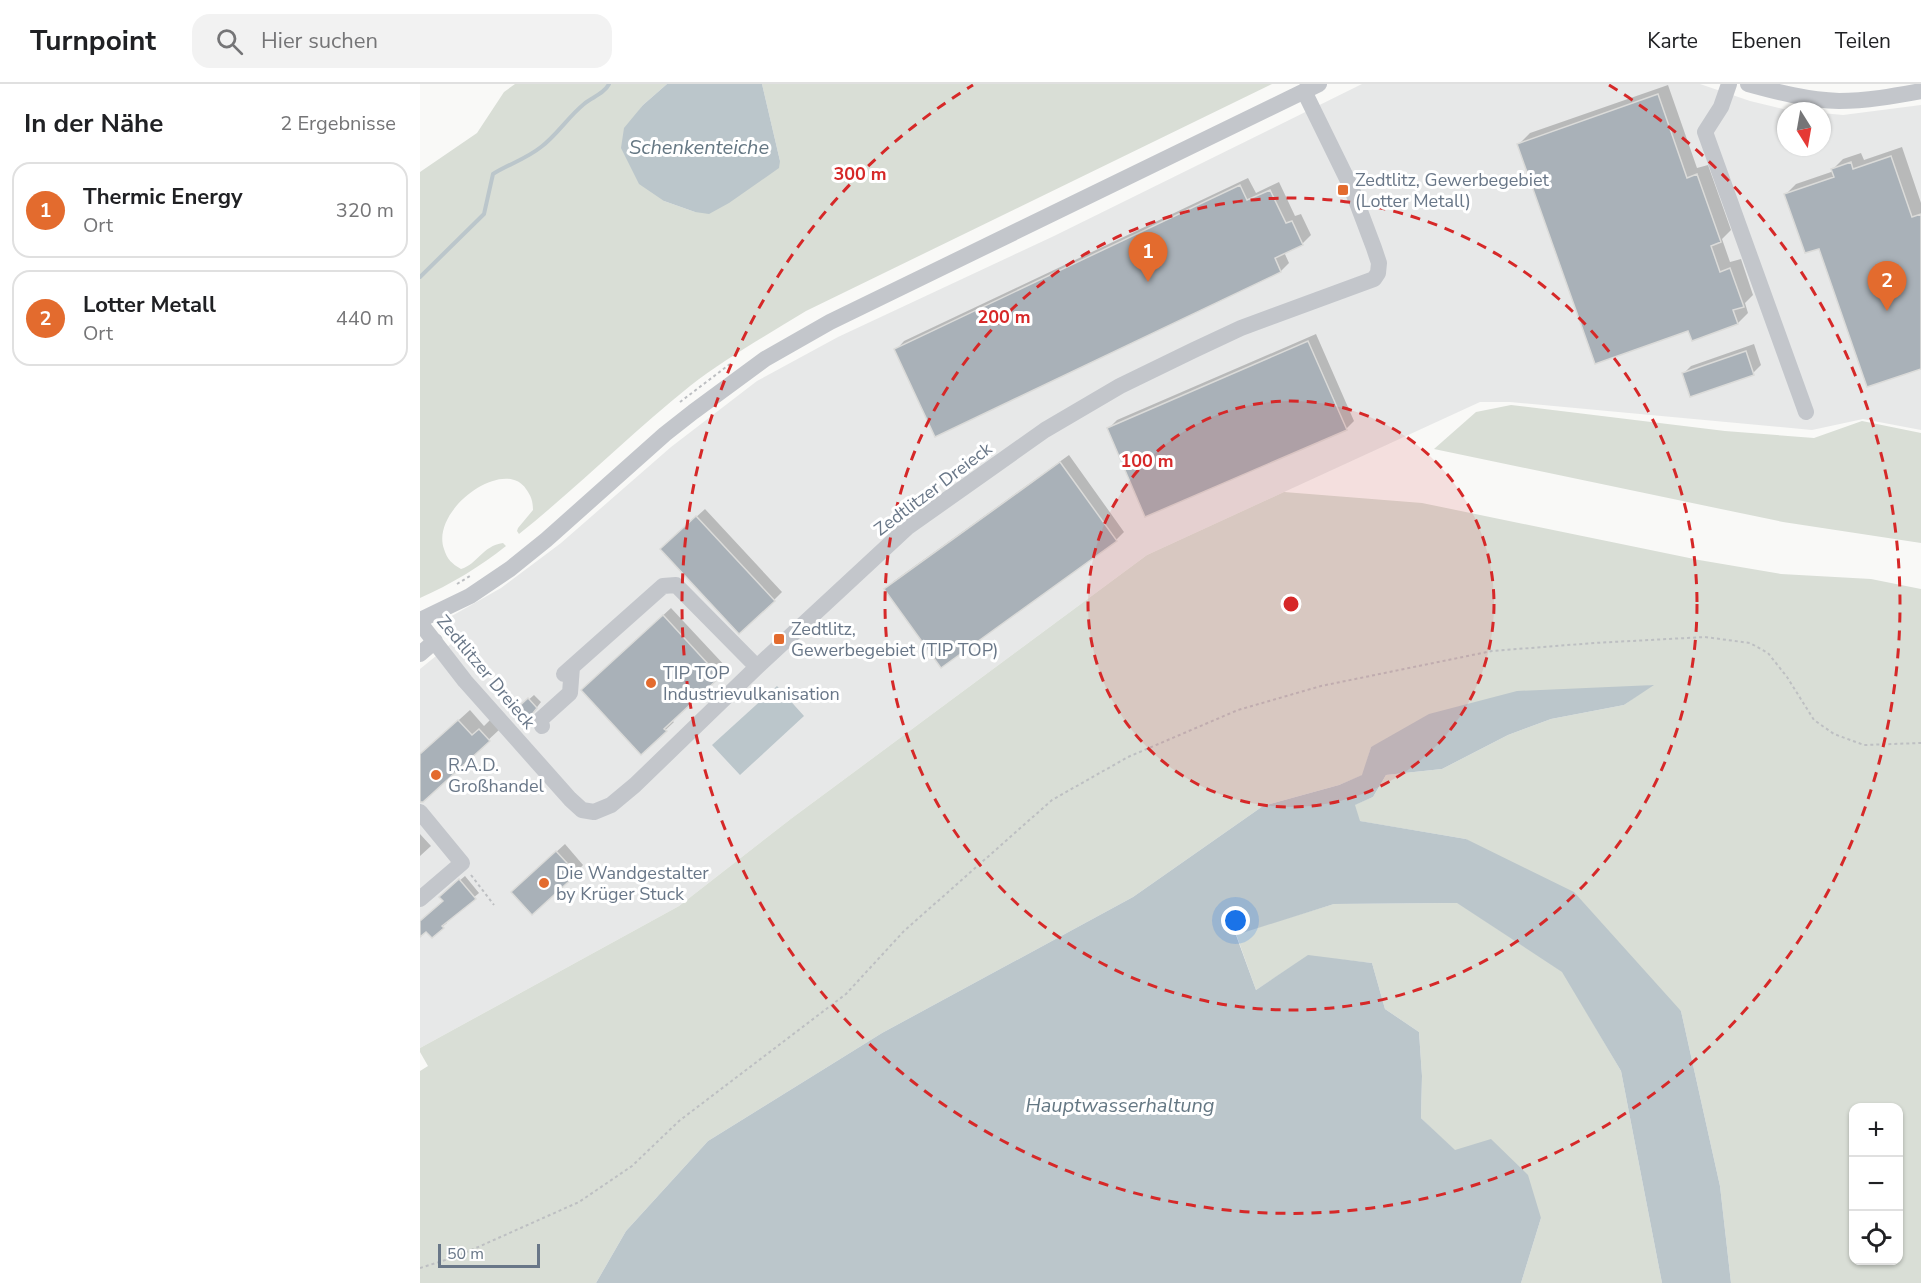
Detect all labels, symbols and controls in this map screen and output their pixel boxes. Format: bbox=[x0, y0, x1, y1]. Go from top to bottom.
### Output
search box bbox=[192, 14, 612, 68]
text: Turnpoint bbox=[30, 22, 156, 60]
icon: search bbox=[213, 25, 246, 58]
text: Hier suchen bbox=[261, 26, 378, 56]
text: Karte bbox=[1647, 27, 1698, 55]
text: Ebenen bbox=[1731, 27, 1802, 55]
text: Teilen bbox=[1835, 27, 1891, 55]
north arrow bbox=[1777, 102, 1831, 156]
text: In der Nähe bbox=[24, 106, 163, 141]
text: 2 Ergebnisse bbox=[280, 110, 396, 137]
water label: Schenkenteiche bbox=[629, 134, 769, 161]
text: 300 m bbox=[833, 162, 887, 186]
place label: Zedtlitz, Gewerbegebiet (Lotter Metall) bbox=[1355, 168, 1550, 213]
text: Thermic Energy bbox=[83, 182, 243, 212]
marker: Zedtlitz, Gewerbegebiet (Lotter Metall) bbox=[1336, 183, 1350, 197]
text: 1 bbox=[40, 197, 52, 224]
text: 320 m bbox=[336, 197, 394, 224]
text: Ort bbox=[83, 212, 113, 239]
pin: 1 bbox=[1128, 232, 1168, 282]
pin: 2 bbox=[1868, 262, 1906, 311]
text: Lotter Metall bbox=[83, 290, 216, 320]
text: 2 bbox=[40, 305, 52, 332]
text: 440 m bbox=[336, 305, 394, 332]
text: 200 m bbox=[977, 305, 1031, 329]
text: Ort bbox=[83, 320, 113, 347]
street label: Zedtlitzer Dreieck bbox=[869, 436, 998, 541]
text: 100 m bbox=[1120, 449, 1174, 473]
centre of rings bbox=[1281, 594, 1301, 614]
street label: Zedtlitzer Dreieck bbox=[431, 610, 541, 735]
place label: Zedtlitz, Gewerbegebiet (TIP TOP) bbox=[791, 617, 999, 662]
marker: Zedtlitz, Gewerbegebiet (TIP TOP) bbox=[772, 632, 786, 646]
place label: TIP TOP Industrievulkanisation bbox=[663, 661, 840, 706]
marker: TIP TOP Industrievulkanisation bbox=[644, 676, 658, 690]
place label: R.A.D. Großhandel bbox=[448, 753, 545, 798]
marker: R.A.D. Großhandel bbox=[429, 768, 443, 782]
place label: Die Wandgestalter by Krüger Stuck bbox=[556, 861, 709, 906]
marker: Die Wandgestalter by Krüger Stuck bbox=[537, 876, 551, 890]
your location bbox=[1221, 906, 1250, 935]
water label: Hauptwasserhaltung bbox=[1026, 1092, 1215, 1119]
map controls bbox=[1849, 1103, 1903, 1265]
button: + bbox=[1849, 1103, 1903, 1157]
button: − bbox=[1849, 1157, 1903, 1211]
button: locate bbox=[1849, 1211, 1903, 1265]
scale bar bbox=[438, 1241, 540, 1268]
text: 50 m bbox=[447, 1243, 484, 1265]

